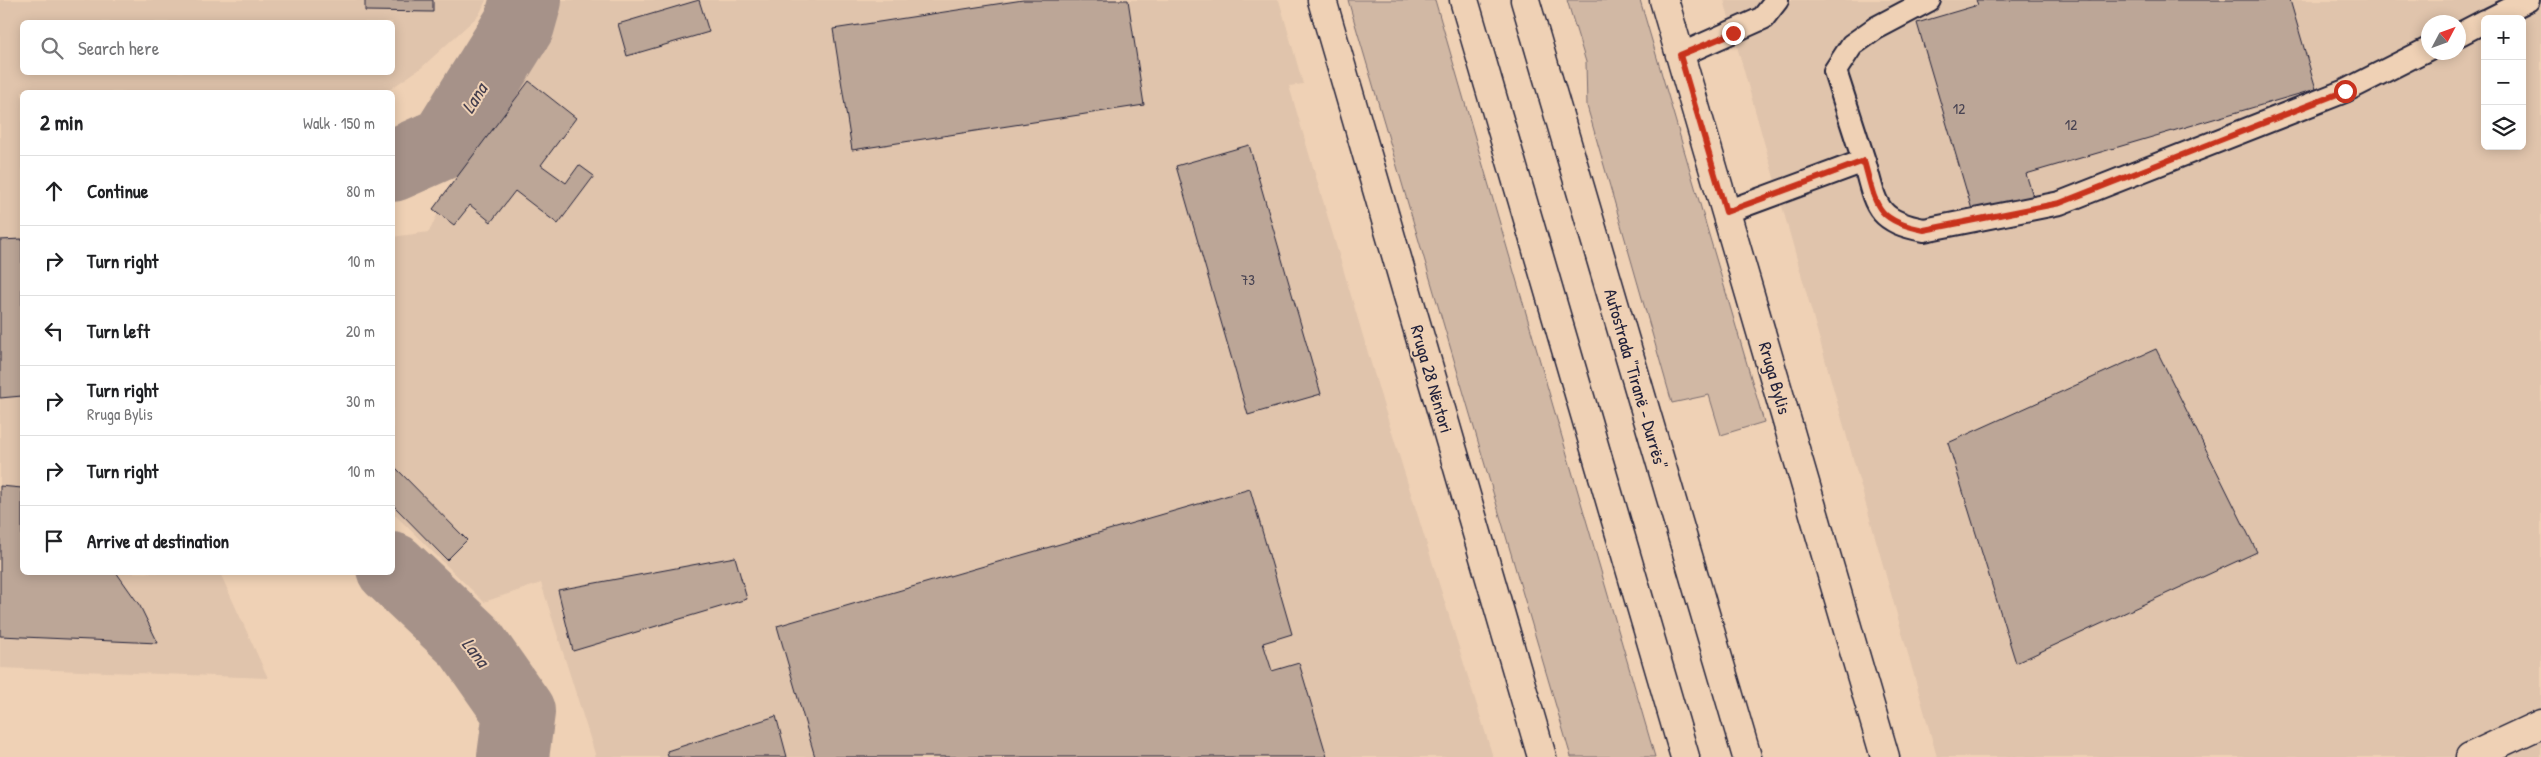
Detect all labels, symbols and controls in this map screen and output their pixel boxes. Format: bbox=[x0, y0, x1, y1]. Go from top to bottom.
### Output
north arrow bbox=[2421, 15, 2466, 60]
map controls bbox=[2481, 15, 2526, 150]
button: + bbox=[2481, 15, 2526, 60]
search box bbox=[20, 20, 395, 75]
route end bbox=[1722, 22, 1745, 45]
icon: search bbox=[38, 34, 66, 62]
text: Search here bbox=[78, 35, 159, 61]
button: − bbox=[2481, 60, 2526, 105]
water label: Lana bbox=[455, 76, 494, 118]
route start bbox=[2334, 80, 2357, 103]
house number: 12 bbox=[1953, 98, 1965, 119]
button: layers bbox=[2481, 105, 2526, 150]
text: 2 min bbox=[40, 108, 83, 137]
text: Walk · 150 m bbox=[303, 112, 375, 134]
house number: 12 bbox=[2065, 114, 2077, 135]
icon: ahead bbox=[40, 177, 68, 205]
text: Continue bbox=[87, 178, 148, 204]
text: 80 m bbox=[346, 180, 375, 202]
icon: right bbox=[40, 247, 68, 275]
text: Turn right bbox=[87, 248, 158, 274]
text: 10 m bbox=[347, 250, 375, 272]
house number: 73 bbox=[1241, 269, 1255, 290]
street label: Autostrada "Tiranë - Durrës" bbox=[1598, 286, 1674, 472]
icon: left bbox=[40, 317, 68, 345]
text: Turn left bbox=[87, 318, 150, 344]
text: 20 m bbox=[346, 320, 375, 342]
street label: Rruga 28 Nëntori bbox=[1405, 322, 1459, 436]
street label: Rruga Bylis bbox=[1753, 339, 1797, 417]
text: Turn right bbox=[87, 377, 158, 403]
icon: right bbox=[40, 387, 68, 415]
text: 30 m bbox=[346, 390, 375, 412]
text: Rruga Bylis bbox=[87, 403, 153, 425]
icon: right bbox=[40, 457, 68, 485]
text: Turn right bbox=[87, 458, 158, 484]
text: 10 m bbox=[347, 460, 375, 482]
icon: arrive bbox=[40, 527, 68, 555]
text: Arrive at destination bbox=[87, 528, 229, 554]
water label: Lana bbox=[456, 632, 497, 674]

